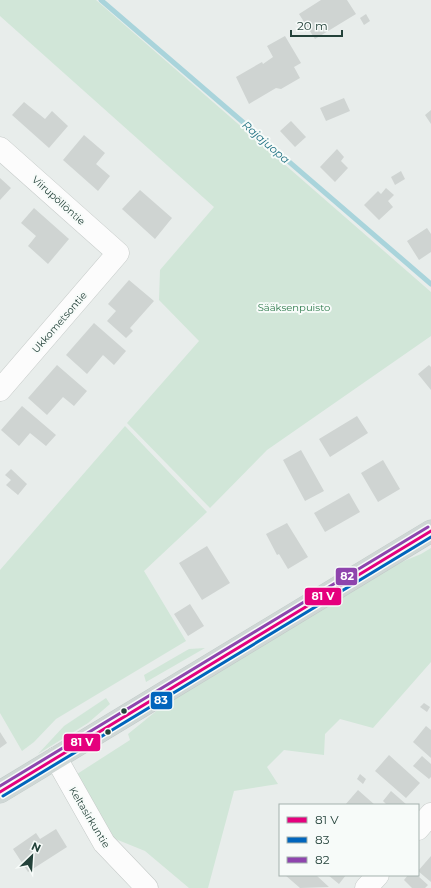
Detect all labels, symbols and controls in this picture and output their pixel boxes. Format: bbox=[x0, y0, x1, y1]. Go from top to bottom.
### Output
scale bar bbox=[291, 12, 342, 38]
text: 20 m bbox=[297, 18, 328, 33]
water label: Rajajuopa bbox=[239, 118, 293, 166]
street label: Viirupöllöntie bbox=[29, 173, 88, 228]
street label: Ukkometsontie bbox=[29, 289, 90, 356]
park label: Sääksenpuisto bbox=[258, 301, 330, 314]
line badge: 82 bbox=[335, 567, 358, 586]
text: 82 bbox=[340, 569, 354, 583]
line badge: 81 V bbox=[304, 587, 342, 606]
text: 81 V bbox=[312, 589, 335, 603]
line badge: 83 bbox=[150, 691, 173, 710]
text: 83 bbox=[154, 693, 168, 707]
unlabelled marker bbox=[119, 706, 129, 716]
unlabelled marker bbox=[103, 727, 113, 737]
line badge: 81 V bbox=[63, 733, 101, 752]
text: 81 V bbox=[71, 735, 94, 749]
street label: Keltasirkuntie bbox=[66, 784, 113, 850]
legend bbox=[279, 804, 419, 876]
text: 81 V bbox=[315, 812, 339, 827]
text: 83 bbox=[315, 832, 330, 847]
north arrow bbox=[12, 836, 52, 876]
text: N bbox=[29, 839, 43, 855]
text: 82 bbox=[315, 852, 330, 867]

